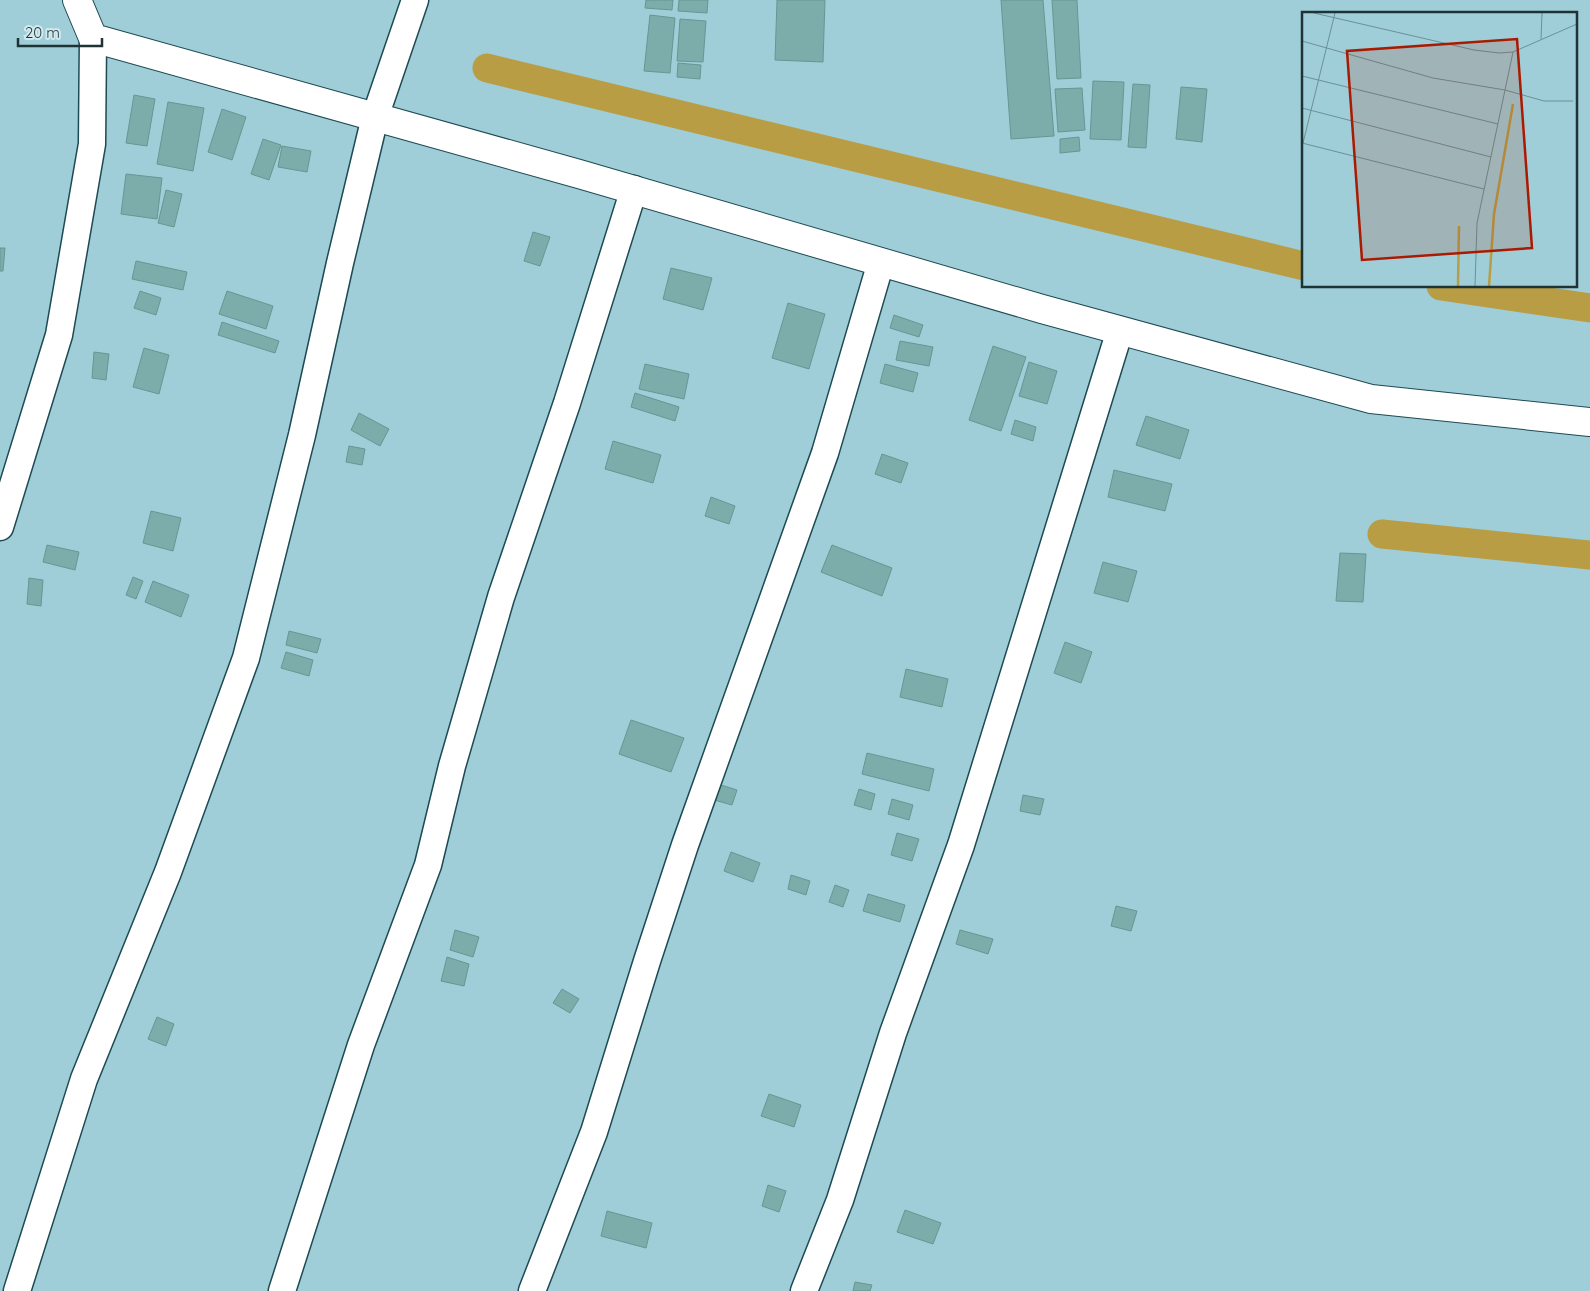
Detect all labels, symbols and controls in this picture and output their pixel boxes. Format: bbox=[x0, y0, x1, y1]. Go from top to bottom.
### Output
inset map bbox=[1302, 12, 1578, 288]
scale bar bbox=[18, 15, 101, 47]
text: 20 m bbox=[25, 23, 60, 42]

